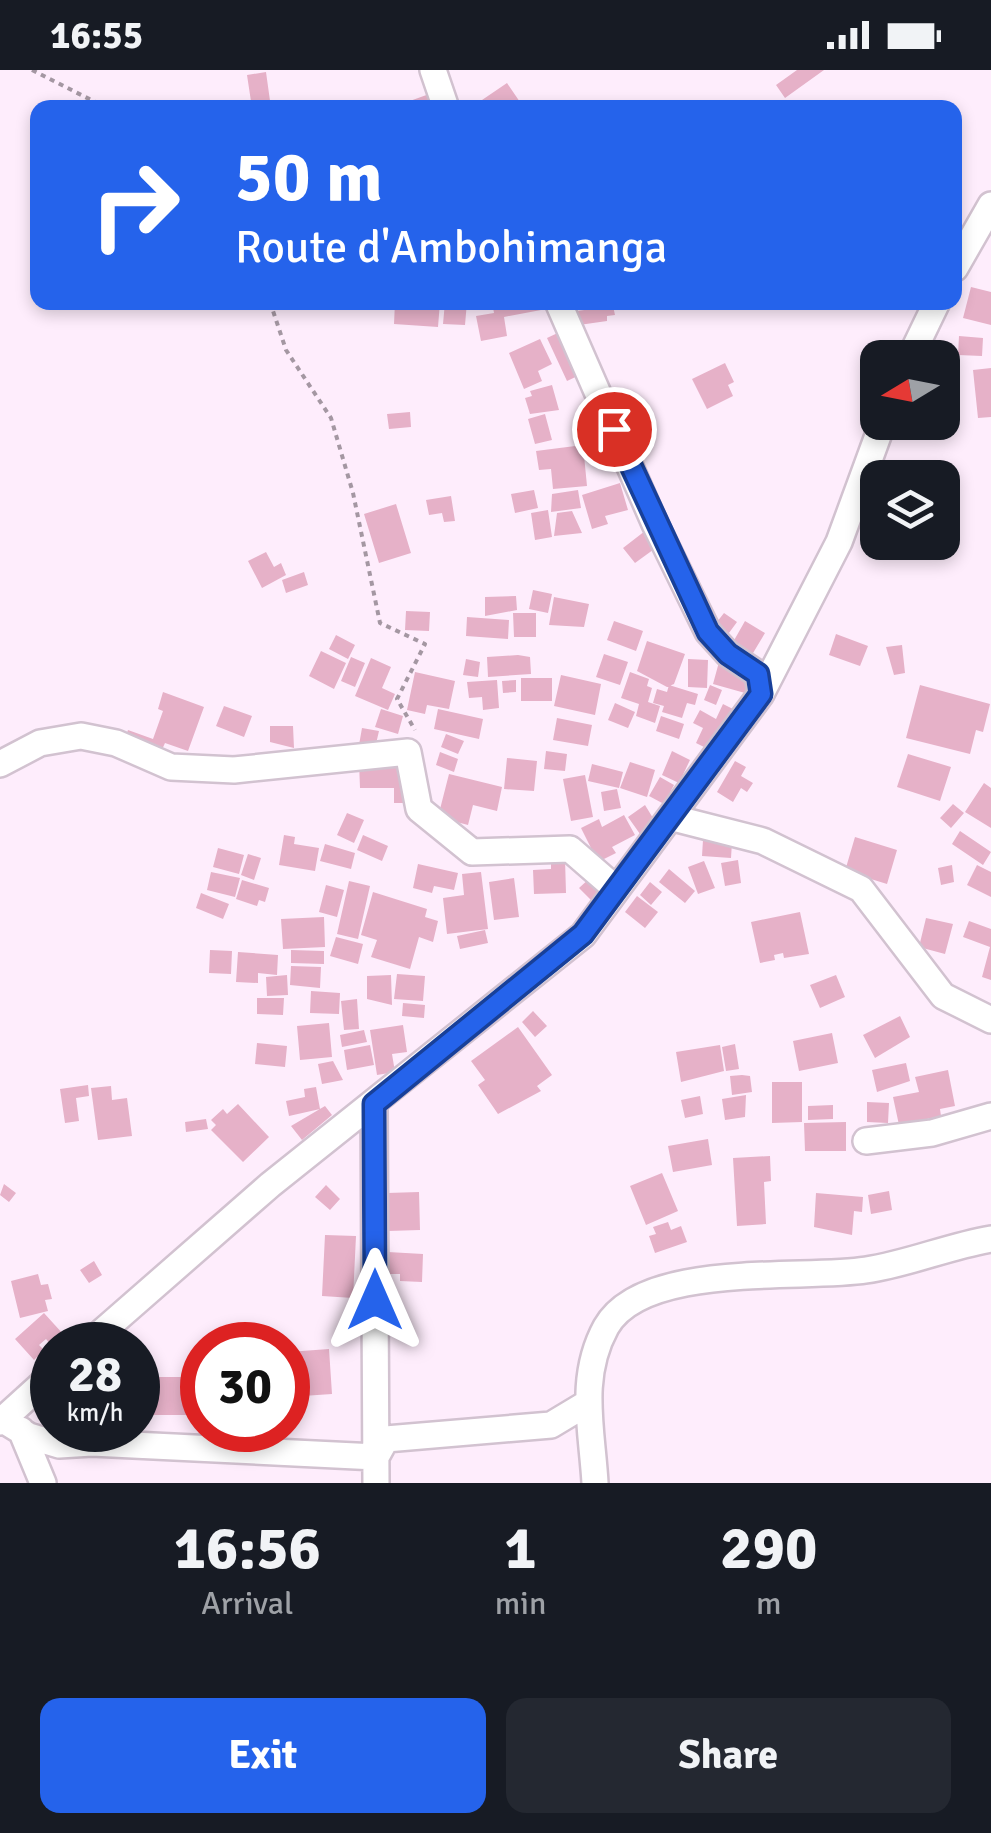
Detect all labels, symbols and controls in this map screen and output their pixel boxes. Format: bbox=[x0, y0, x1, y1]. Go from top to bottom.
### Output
text: 16:55 bbox=[50, 12, 143, 59]
text: 50 m bbox=[235, 134, 383, 220]
icon: right bbox=[70, 140, 200, 270]
text: Route d'Ambohimanga bbox=[235, 220, 667, 275]
north arrow bbox=[860, 340, 960, 440]
map controls bbox=[860, 340, 960, 560]
pin bbox=[572, 387, 657, 472]
icon: arrive bbox=[587, 402, 642, 457]
button: layers bbox=[860, 460, 960, 560]
position arrow bbox=[323, 1248, 427, 1352]
speed limit sign: 30 bbox=[180, 1322, 310, 1452]
text: 28 bbox=[68, 1344, 122, 1406]
text: km/h bbox=[67, 1397, 123, 1428]
text: 16:56 bbox=[174, 1512, 321, 1586]
text: 1 bbox=[504, 1512, 537, 1586]
text: 290 bbox=[720, 1512, 817, 1586]
text: Arrival bbox=[201, 1584, 293, 1623]
text: min bbox=[495, 1584, 546, 1623]
text: m bbox=[756, 1584, 781, 1623]
button: Exit bbox=[40, 1698, 486, 1813]
button: Share bbox=[506, 1698, 951, 1813]

